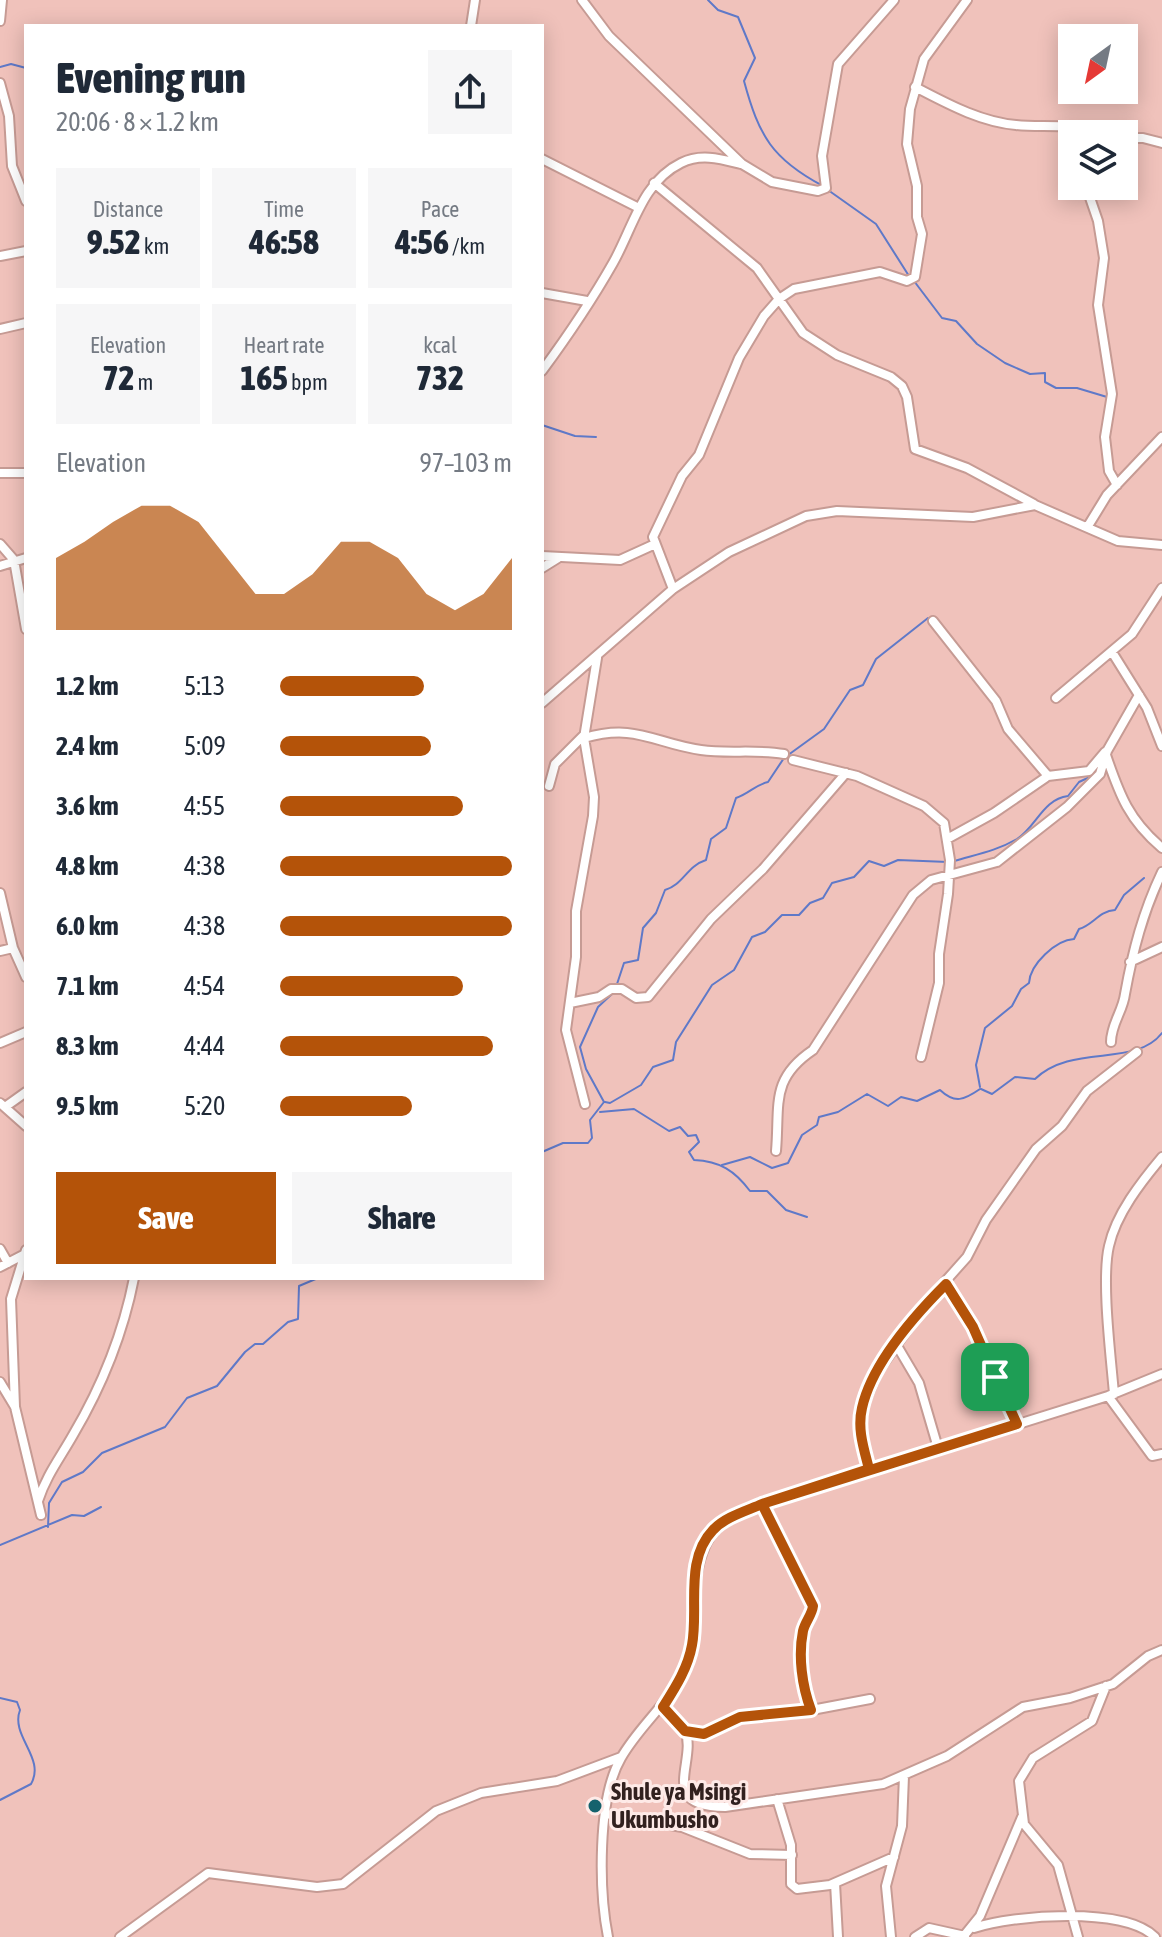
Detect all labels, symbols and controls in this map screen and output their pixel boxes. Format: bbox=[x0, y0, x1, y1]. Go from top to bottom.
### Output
north arrow bbox=[1058, 24, 1138, 104]
map controls bbox=[1058, 24, 1138, 200]
button: share bbox=[428, 50, 512, 134]
text: Evening run bbox=[56, 52, 246, 102]
text: 20:06 · 8 × 1.2 km bbox=[56, 107, 219, 137]
button: layers bbox=[1058, 120, 1138, 200]
text: Distance bbox=[93, 196, 163, 222]
text: Time bbox=[264, 196, 304, 222]
text: Pace bbox=[421, 196, 459, 222]
text: 9.52 bbox=[87, 222, 141, 261]
text: 46:58 bbox=[249, 222, 319, 261]
text: 4:56 bbox=[395, 222, 449, 261]
text: km bbox=[141, 233, 169, 259]
text: /km bbox=[449, 233, 485, 259]
text: Elevation bbox=[90, 332, 166, 358]
text: Heart rate bbox=[243, 332, 325, 358]
text: kcal bbox=[423, 332, 457, 358]
text: 72 bbox=[103, 358, 135, 397]
text: 165 bbox=[240, 358, 288, 397]
text: 732 bbox=[416, 358, 464, 397]
text: m bbox=[135, 369, 153, 395]
text: bpm bbox=[288, 369, 328, 395]
text: Elevation bbox=[56, 448, 146, 478]
text: 97–103 m bbox=[420, 448, 512, 478]
text: 1.2 km bbox=[56, 671, 119, 701]
text: 5:13 bbox=[184, 671, 225, 701]
text: 2.4 km bbox=[56, 731, 119, 761]
text: 5:09 bbox=[184, 731, 226, 761]
text: 3.6 km bbox=[56, 791, 119, 821]
text: 4:55 bbox=[184, 791, 225, 821]
text: 4.8 km bbox=[56, 851, 119, 881]
text: 4:38 bbox=[184, 851, 225, 881]
text: 6.0 km bbox=[56, 911, 119, 941]
text: 4:38 bbox=[184, 911, 225, 941]
text: 7.1 km bbox=[56, 971, 119, 1001]
text: 4:54 bbox=[184, 971, 225, 1001]
text: 8.3 km bbox=[56, 1031, 119, 1061]
text: 4:44 bbox=[184, 1031, 225, 1061]
text: 9.5 km bbox=[56, 1091, 119, 1121]
text: 5:20 bbox=[184, 1091, 225, 1121]
button: Save bbox=[56, 1172, 276, 1264]
button: Share bbox=[292, 1172, 512, 1264]
pin bbox=[961, 1343, 1029, 1411]
icon: arrive bbox=[973, 1355, 1017, 1399]
place label: Shule ya Msingi Ukumbusho bbox=[611, 1778, 746, 1833]
marker: Shule ya Msingi Ukumbusho bbox=[586, 1797, 604, 1815]

